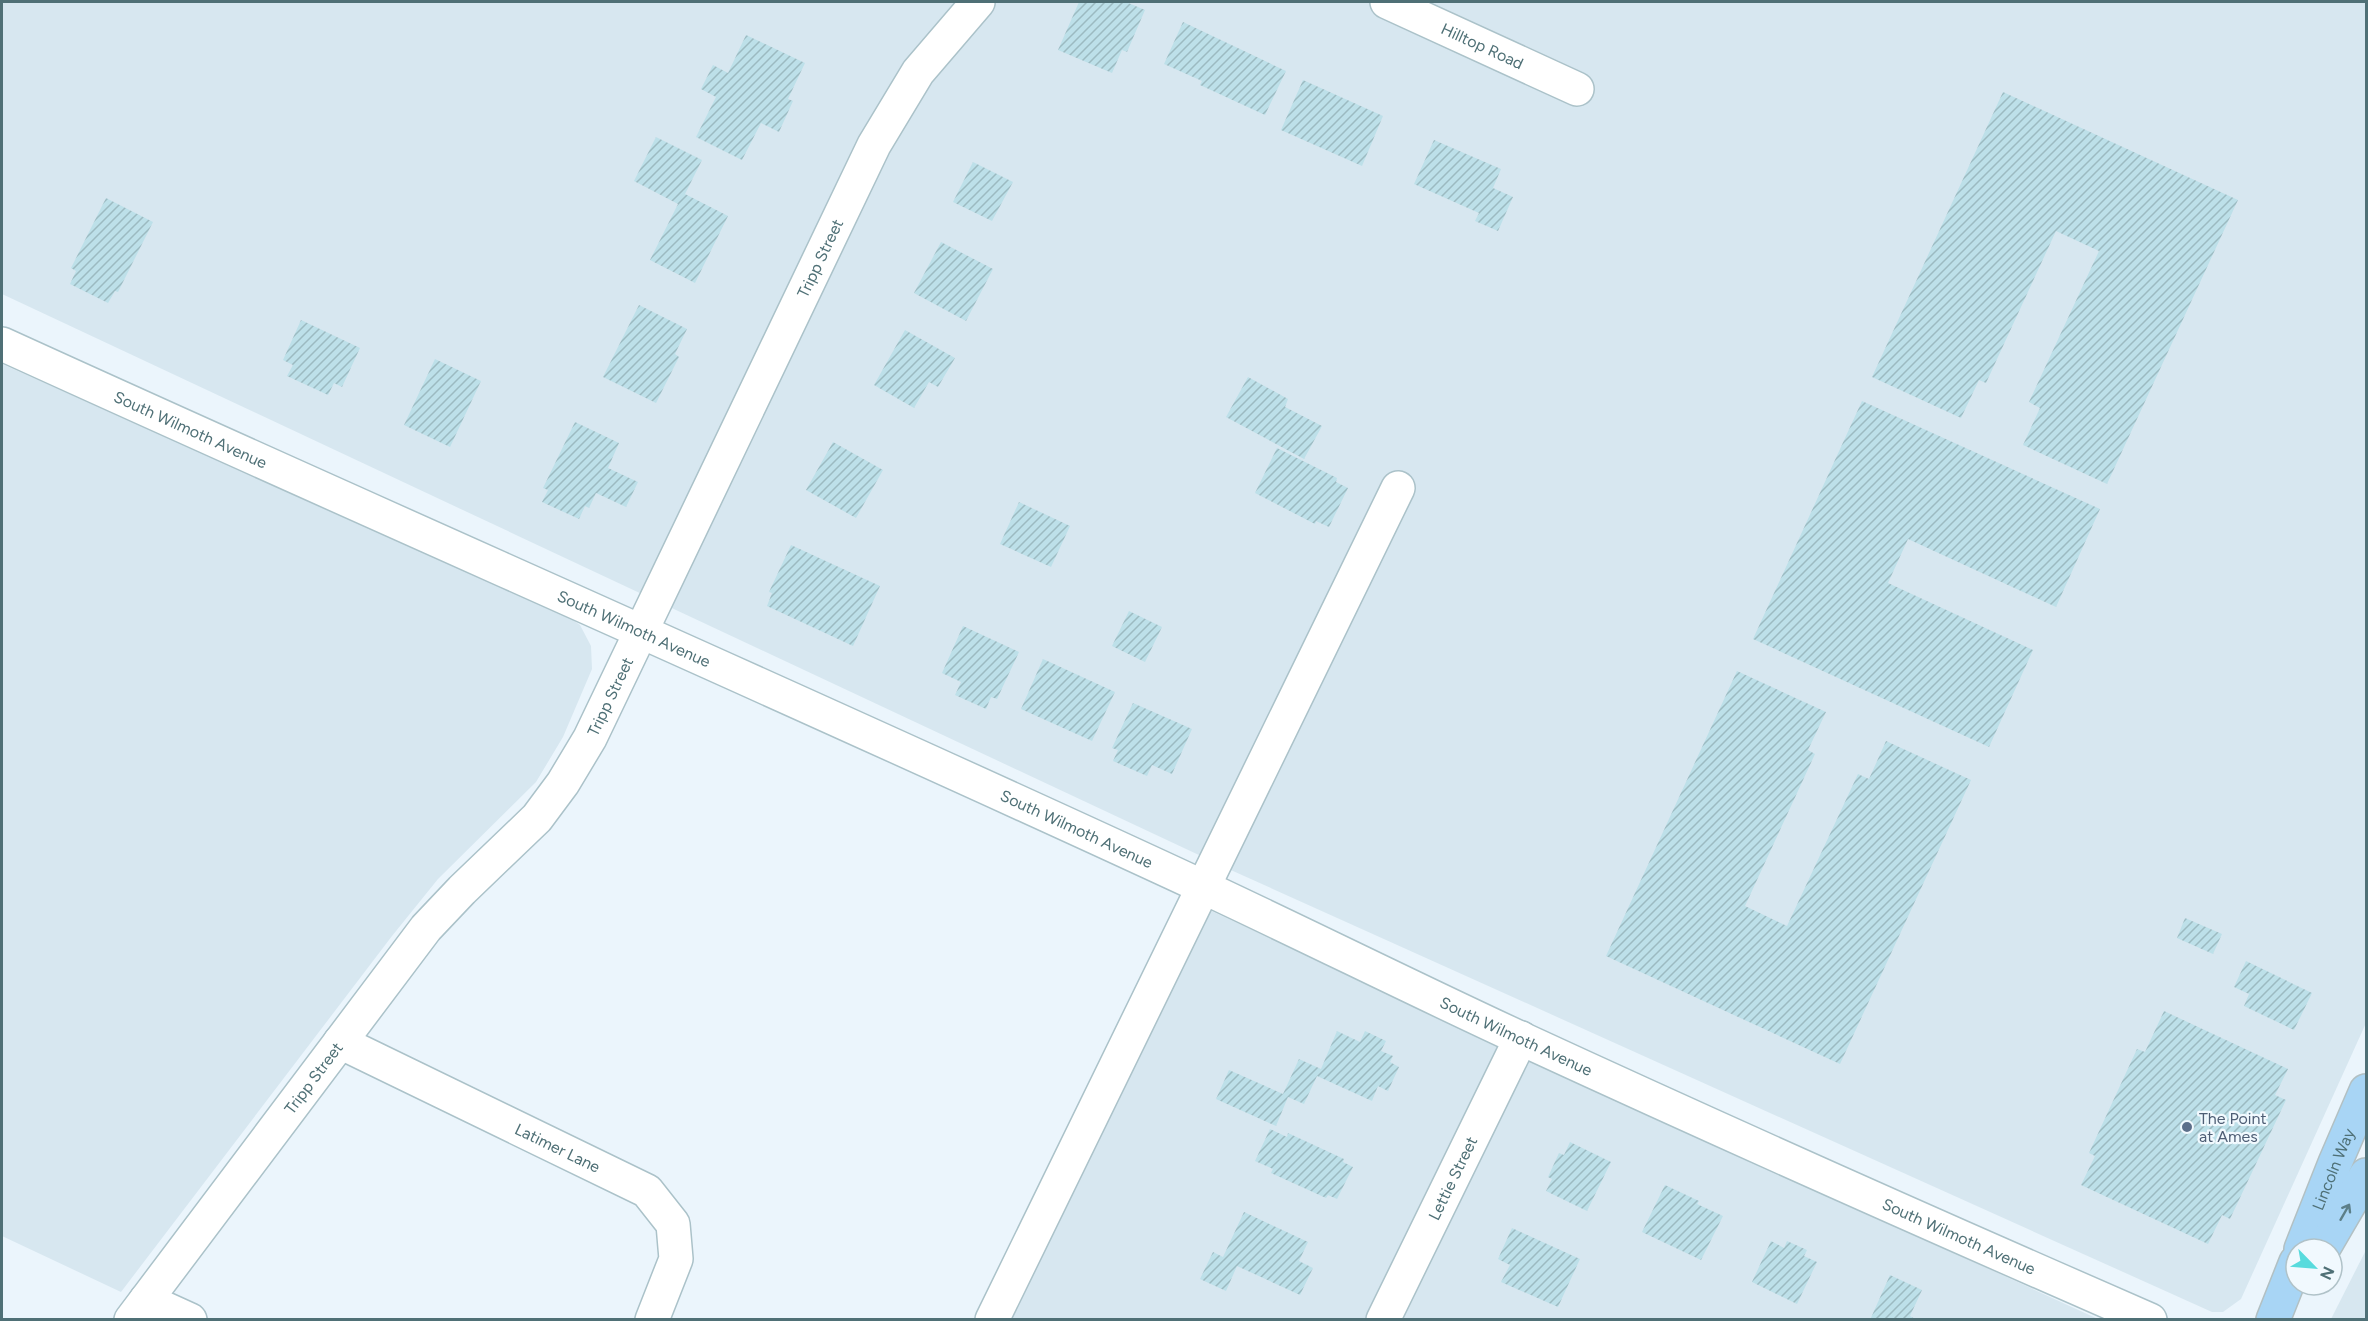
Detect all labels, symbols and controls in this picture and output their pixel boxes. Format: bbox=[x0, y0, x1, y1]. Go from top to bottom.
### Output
street label: Hilltop Road bbox=[1438, 19, 1526, 73]
street label: Tripp Street bbox=[793, 216, 847, 301]
street label: South Wilmoth Avenue bbox=[111, 387, 270, 473]
street label: South Wilmoth Avenue bbox=[554, 586, 713, 671]
street label: Tripp Street bbox=[583, 654, 637, 739]
street label: South Wilmoth Avenue bbox=[997, 786, 1156, 872]
street label: South Wilmoth Avenue bbox=[1437, 993, 1595, 1080]
street label: Tripp Street bbox=[280, 1039, 347, 1118]
place label: The Point at Ames bbox=[2199, 1109, 2267, 1146]
street label: Latimer Lane bbox=[512, 1119, 603, 1177]
marker: The Point at Ames bbox=[2180, 1120, 2194, 1134]
street label: Lincoln Way bbox=[2308, 1125, 2359, 1213]
street label: Lettie Street bbox=[1424, 1133, 1481, 1223]
street label: South Wilmoth Avenue bbox=[1879, 1194, 2039, 1279]
one-way arrow bbox=[2339, 1204, 2351, 1221]
north arrow bbox=[2284, 1237, 2344, 1297]
text: N bbox=[2316, 1264, 2338, 1283]

